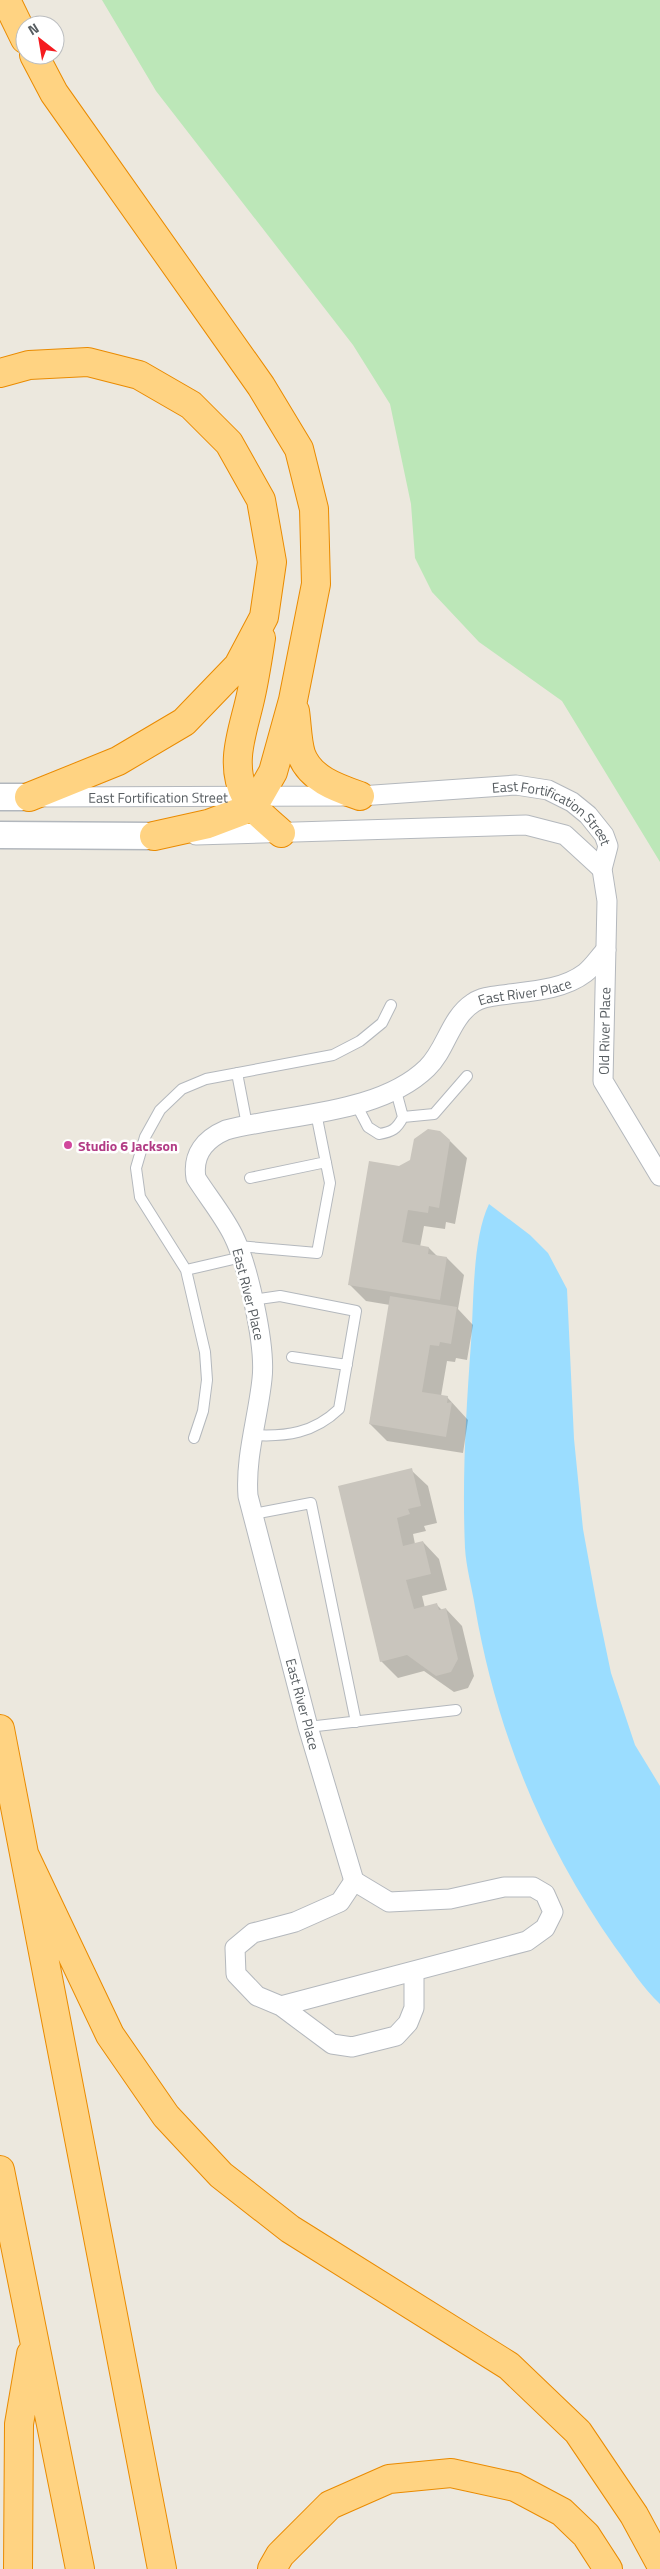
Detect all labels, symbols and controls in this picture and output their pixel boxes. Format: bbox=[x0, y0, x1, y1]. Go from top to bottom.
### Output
north arrow bbox=[15, 15, 65, 65]
text: N bbox=[23, 17, 43, 40]
street label: East Fortification Street bbox=[491, 774, 617, 848]
street label: East Fortification Street bbox=[88, 786, 228, 807]
street label: East River Place bbox=[475, 972, 574, 1010]
street label: Old River Place bbox=[593, 987, 615, 1075]
place label: Studio 6 Jackson bbox=[78, 1135, 178, 1156]
marker: Studio 6 Jackson bbox=[62, 1139, 74, 1151]
street label: East River Place bbox=[227, 1246, 271, 1342]
street label: East River Place bbox=[281, 1656, 325, 1752]

